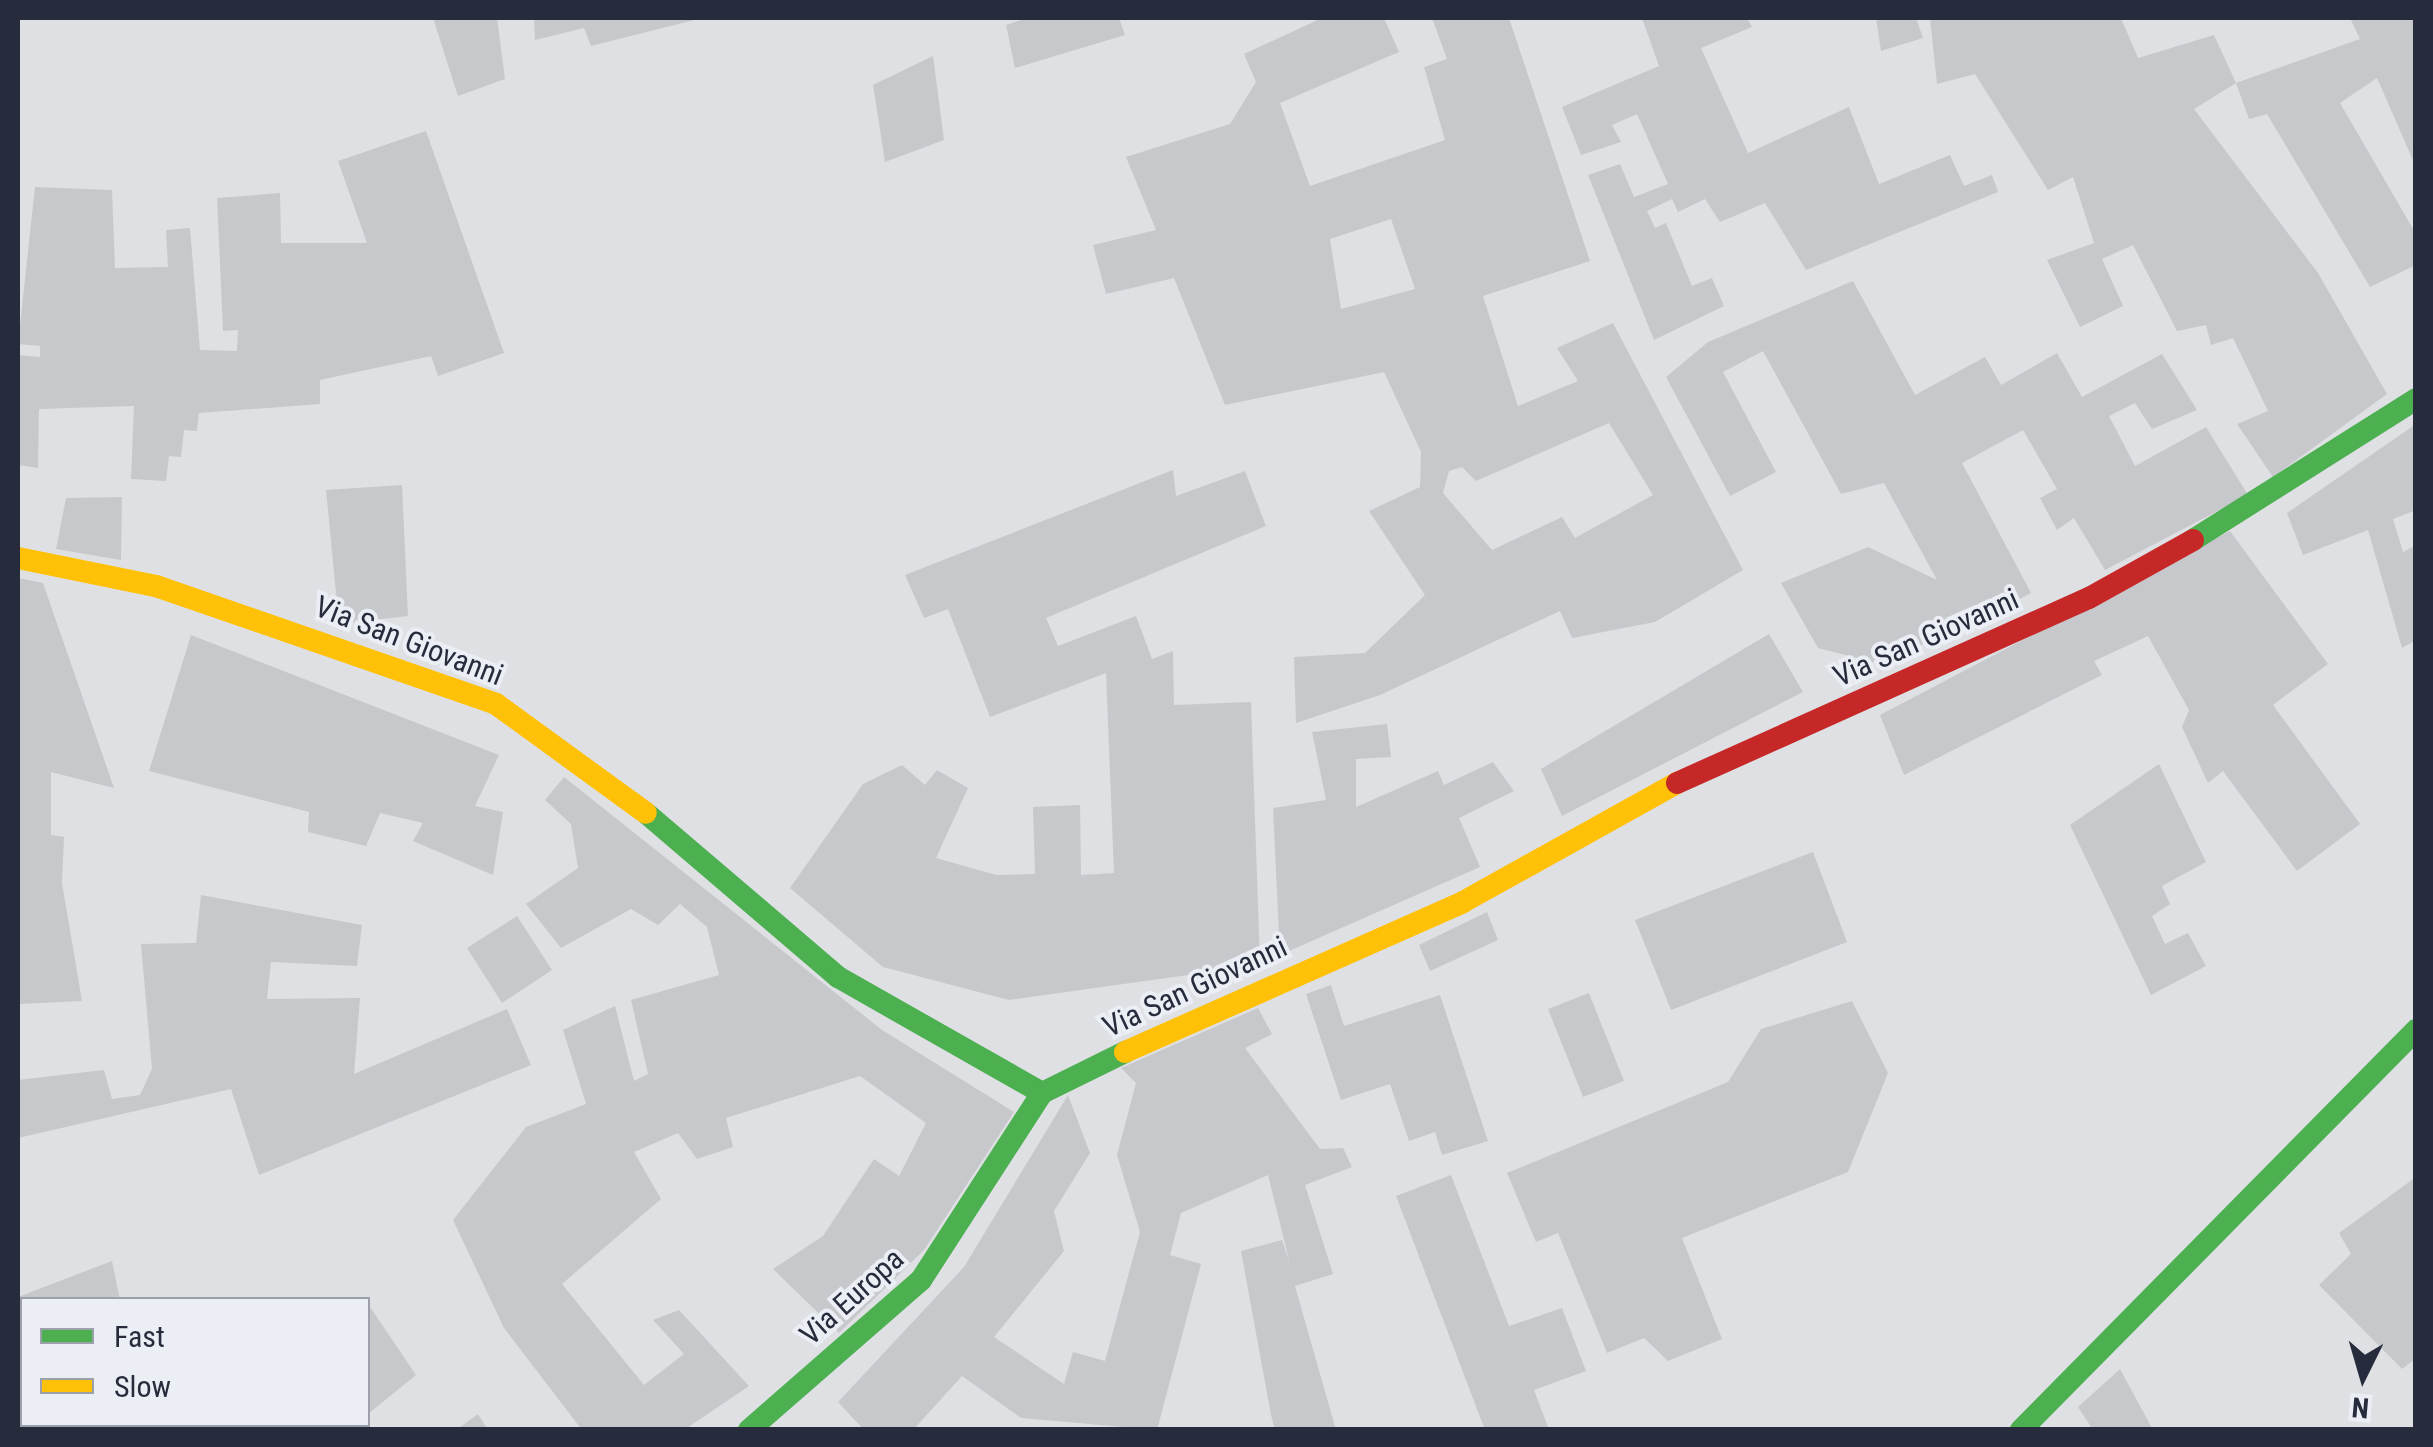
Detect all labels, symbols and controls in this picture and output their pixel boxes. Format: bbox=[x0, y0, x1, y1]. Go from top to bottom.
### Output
street label: Via San Giovanni bbox=[1828, 581, 2024, 695]
street label: Via San Giovanni bbox=[310, 589, 508, 693]
street label: Via San Giovanni bbox=[1097, 929, 1293, 1045]
street label: Via Europa bbox=[793, 1241, 911, 1353]
legend bbox=[20, 1297, 370, 1427]
text: Fast bbox=[114, 1319, 165, 1354]
north arrow bbox=[2313, 1327, 2413, 1427]
text: Slow bbox=[114, 1369, 171, 1404]
text: N bbox=[2350, 1390, 2370, 1425]

